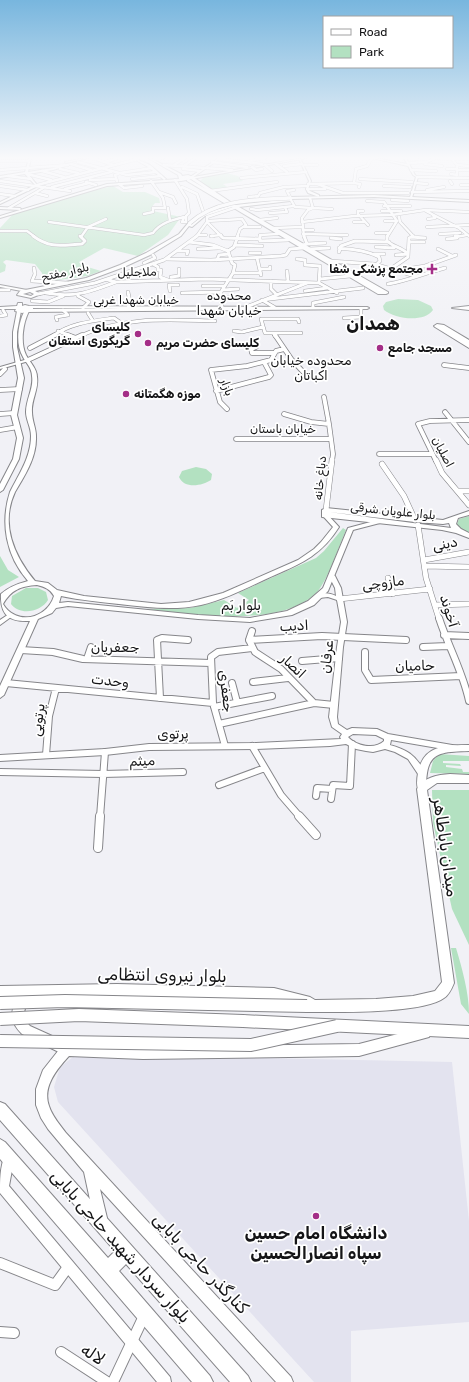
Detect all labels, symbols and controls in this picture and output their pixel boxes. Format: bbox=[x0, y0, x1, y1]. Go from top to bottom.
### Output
legend bbox=[323, 16, 453, 68]
text: Road bbox=[359, 25, 387, 39]
text: Park bbox=[359, 45, 385, 59]
street label: بلوار مفتح bbox=[40, 260, 91, 286]
place label: مجتمع پزشکی شفا bbox=[329, 262, 423, 278]
marker: مجتمع پزشکی شفا bbox=[426, 263, 438, 275]
street label: ملاجلیل bbox=[117, 265, 157, 279]
district label: محدوده خیابان شهدا bbox=[196, 288, 262, 319]
street label: خیابان شهدا غربی bbox=[93, 293, 179, 308]
district label: همدان bbox=[346, 313, 400, 335]
place label: کلیسای گریگوری استفان bbox=[49, 320, 130, 348]
marker: کلیسای گریگوری استفان bbox=[133, 329, 143, 339]
place label: کلیسای حضرت مریم bbox=[156, 336, 259, 351]
marker: کلیسای حضرت مریم bbox=[143, 338, 153, 348]
place label: مسجد جامع bbox=[388, 341, 452, 357]
marker: مسجد جامع bbox=[375, 343, 385, 353]
district label: محدوده خیابان اکباتان bbox=[270, 353, 352, 383]
street label: بازار bbox=[216, 375, 237, 398]
place label: موزه هگمتانه bbox=[134, 387, 201, 401]
marker: موزه هگمتانه bbox=[121, 389, 131, 399]
street label: خیابان باستان bbox=[250, 422, 316, 436]
street label: اصلیان bbox=[429, 434, 457, 470]
street label: دباغ خانه bbox=[311, 455, 331, 501]
street label: بلوار علویان شرقی bbox=[350, 500, 436, 523]
street label: دینی bbox=[431, 533, 459, 555]
street label: مازوچی bbox=[361, 572, 405, 594]
street label: آخوند bbox=[436, 593, 462, 629]
street label: بلوار بَم bbox=[221, 597, 261, 614]
street label: ادیب bbox=[279, 617, 309, 635]
street label: جعفریان bbox=[91, 639, 139, 656]
street label: عرفان bbox=[317, 639, 337, 675]
street label: انصار bbox=[276, 649, 309, 682]
street label: حامیان bbox=[395, 657, 435, 675]
street label: جعفری bbox=[215, 669, 237, 713]
street label: وحدت bbox=[90, 671, 130, 691]
street label: پرتویی bbox=[27, 702, 50, 738]
street label: پرتوی bbox=[157, 725, 189, 744]
street label: میثم bbox=[129, 752, 156, 770]
street label: میدان باباطاهر bbox=[429, 795, 463, 898]
street label: بلوار نیروی انتظامی bbox=[97, 964, 227, 987]
street label: بلوار سردار شهید حاجی بابایی bbox=[46, 1165, 195, 1327]
street label: کنارگذر حاجی بابایی bbox=[149, 1208, 253, 1318]
marker: دانشگاه امام حسین سپاه انصارالحسین bbox=[311, 1211, 321, 1221]
place label: دانشگاه امام حسین سپاه انصارالحسین bbox=[245, 1223, 387, 1265]
street label: لاله bbox=[77, 1339, 109, 1369]

